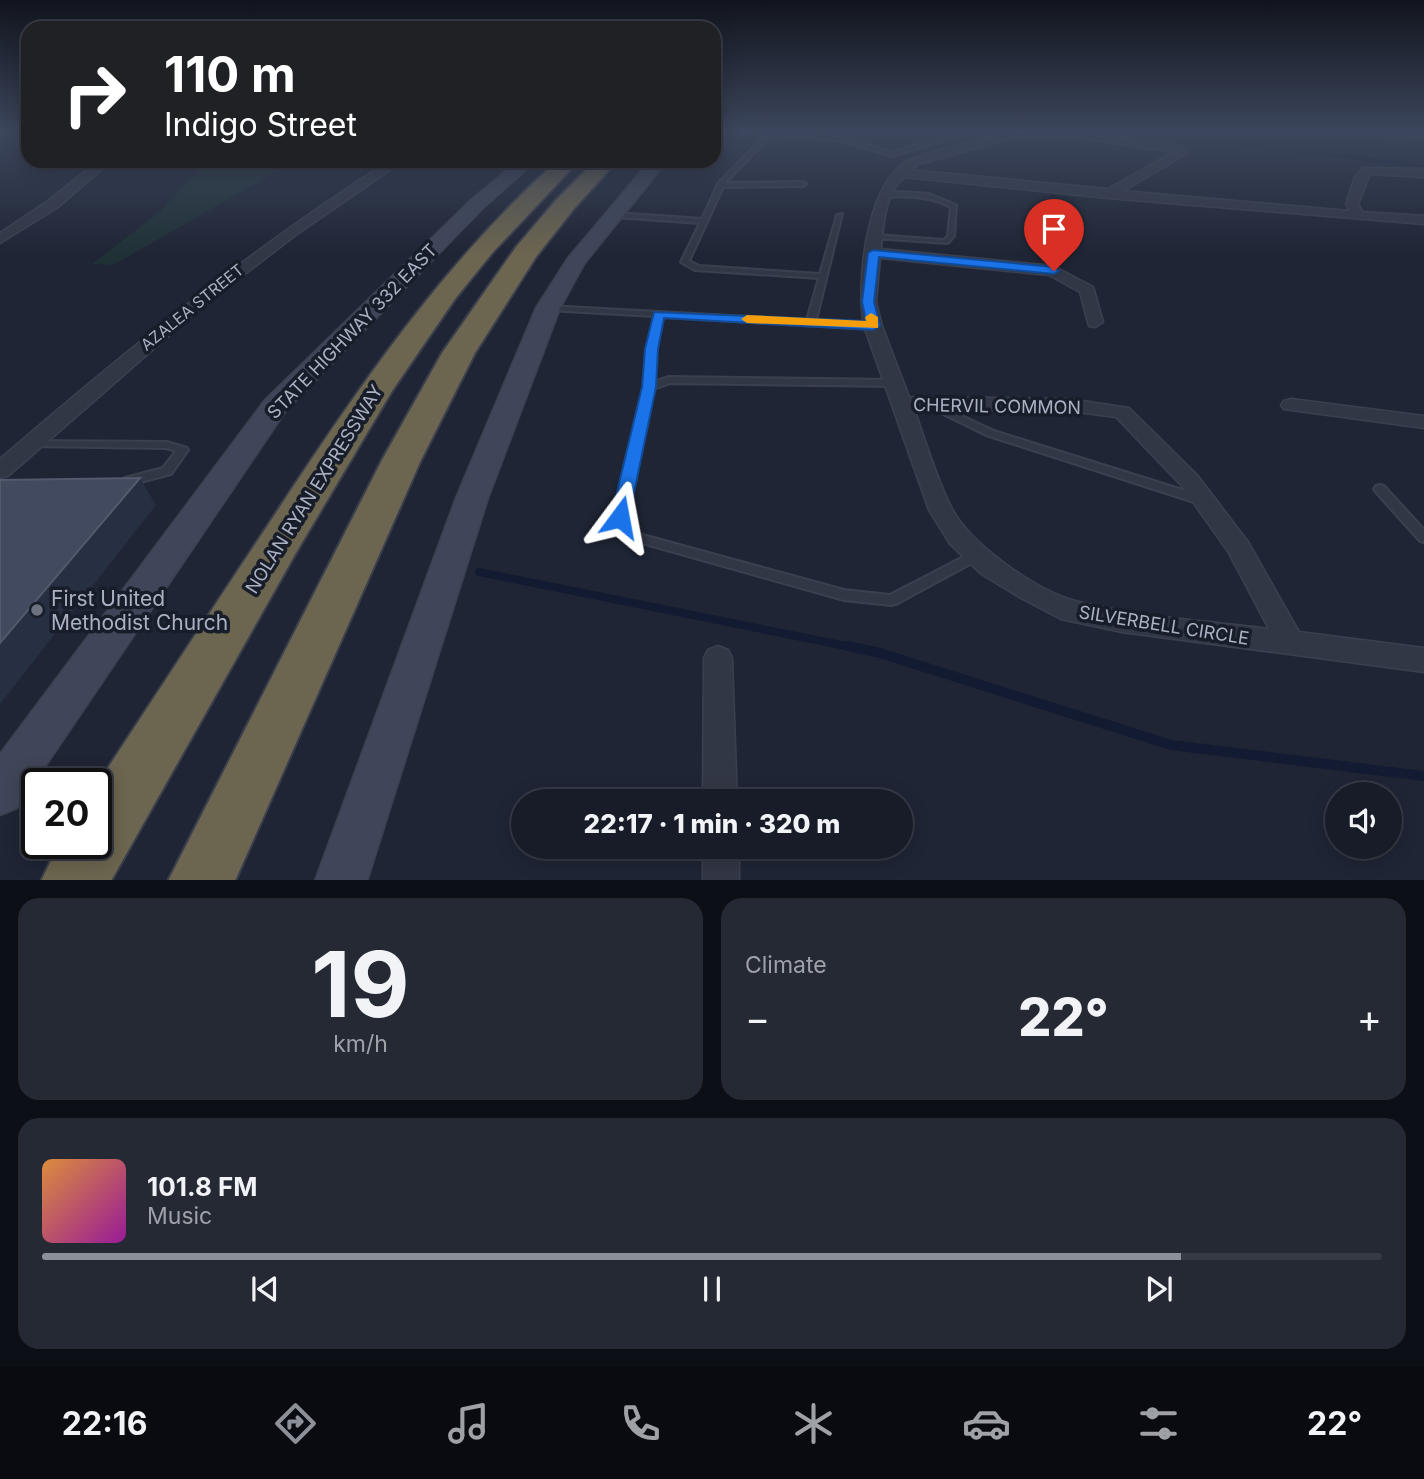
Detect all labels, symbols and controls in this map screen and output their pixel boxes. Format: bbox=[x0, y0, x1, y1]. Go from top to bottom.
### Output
text: 110 m bbox=[164, 45, 296, 104]
icon: right bbox=[49, 49, 140, 140]
text: Indigo Street bbox=[164, 105, 357, 144]
pin bbox=[1024, 199, 1084, 271]
icon: arrive bbox=[1035, 210, 1073, 248]
street label: STATE HIGHWAY 332 EAST bbox=[263, 239, 441, 423]
street label: AZALEA STREET bbox=[136, 259, 248, 355]
street label: NOLAN RYAN EXPRESSWAY bbox=[241, 381, 387, 597]
street label: CHERVIL COMMON bbox=[913, 394, 1081, 418]
position arrow bbox=[583, 480, 657, 554]
place label: First United Methodist Church bbox=[51, 586, 228, 635]
street label: SILVERBELL CIRCLE bbox=[1077, 601, 1251, 649]
marker: First United Methodist Church bbox=[29, 602, 45, 618]
speed limit sign: 20 bbox=[21, 768, 112, 859]
map controls bbox=[1325, 782, 1402, 859]
button: sound bbox=[1325, 782, 1402, 859]
text: 22:17 · 1 min · 320 m bbox=[584, 808, 840, 839]
text: 19 bbox=[311, 929, 410, 1039]
text: Climate bbox=[745, 951, 827, 979]
text: 22° bbox=[1018, 986, 1109, 1049]
text: − bbox=[745, 995, 770, 1041]
text: + bbox=[1357, 995, 1382, 1041]
text: km/h bbox=[333, 1030, 388, 1058]
text: 101.8 FM bbox=[147, 1171, 257, 1202]
text: Music bbox=[147, 1202, 212, 1230]
icon: previous bbox=[246, 1270, 284, 1308]
icon: pause bbox=[693, 1270, 731, 1308]
icon: next bbox=[1140, 1270, 1178, 1308]
icon: directions bbox=[271, 1399, 320, 1448]
icon: music bbox=[444, 1399, 493, 1448]
icon: phone bbox=[616, 1399, 665, 1448]
icon: climate bbox=[789, 1399, 838, 1448]
icon: car bbox=[962, 1399, 1011, 1448]
icon: filters bbox=[1134, 1399, 1183, 1448]
text: 22:16 bbox=[62, 1404, 147, 1443]
text: 22° bbox=[1307, 1404, 1362, 1443]

